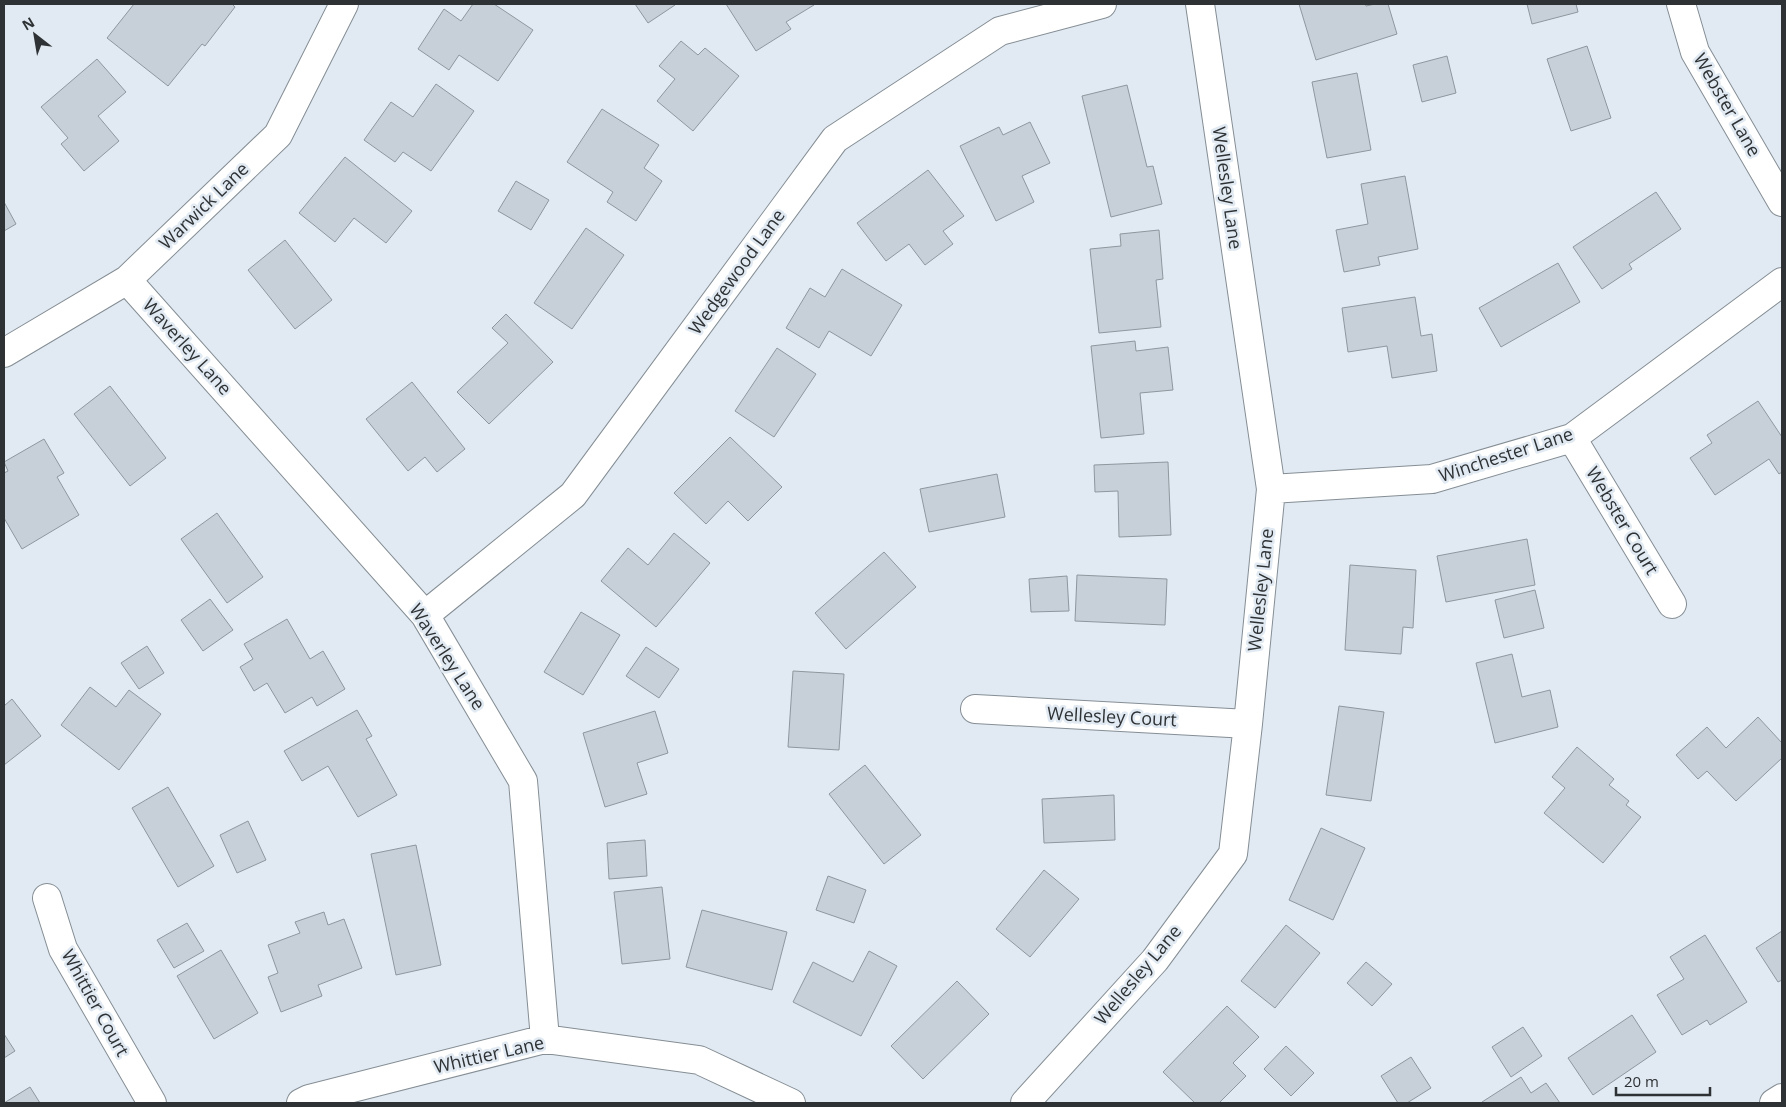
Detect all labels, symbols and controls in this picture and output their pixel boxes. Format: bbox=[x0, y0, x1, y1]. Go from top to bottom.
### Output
north arrow bbox=[10, 10, 60, 60]
text: N bbox=[18, 12, 38, 35]
street label: Webster Lane bbox=[1689, 49, 1767, 160]
street label: Wellesley Lane bbox=[1208, 125, 1248, 251]
street label: Warwick Lane bbox=[153, 156, 253, 254]
street label: Wedgewood Lane bbox=[683, 204, 790, 339]
street label: Waverley Lane bbox=[138, 293, 237, 400]
street label: Winchester Lane bbox=[1436, 421, 1576, 487]
street label: Webster Court bbox=[1581, 462, 1665, 579]
street label: Wellesley Lane bbox=[1242, 527, 1278, 653]
street label: Waverley Lane bbox=[405, 599, 491, 714]
street label: Wellesley Court bbox=[1047, 701, 1178, 731]
street label: Wellesley Lane bbox=[1088, 919, 1186, 1029]
street label: Whittier Court bbox=[57, 945, 135, 1060]
street label: Whittier Lane bbox=[431, 1030, 546, 1078]
scale bar bbox=[1616, 1064, 1710, 1096]
text: 20 m bbox=[1624, 1071, 1659, 1091]

